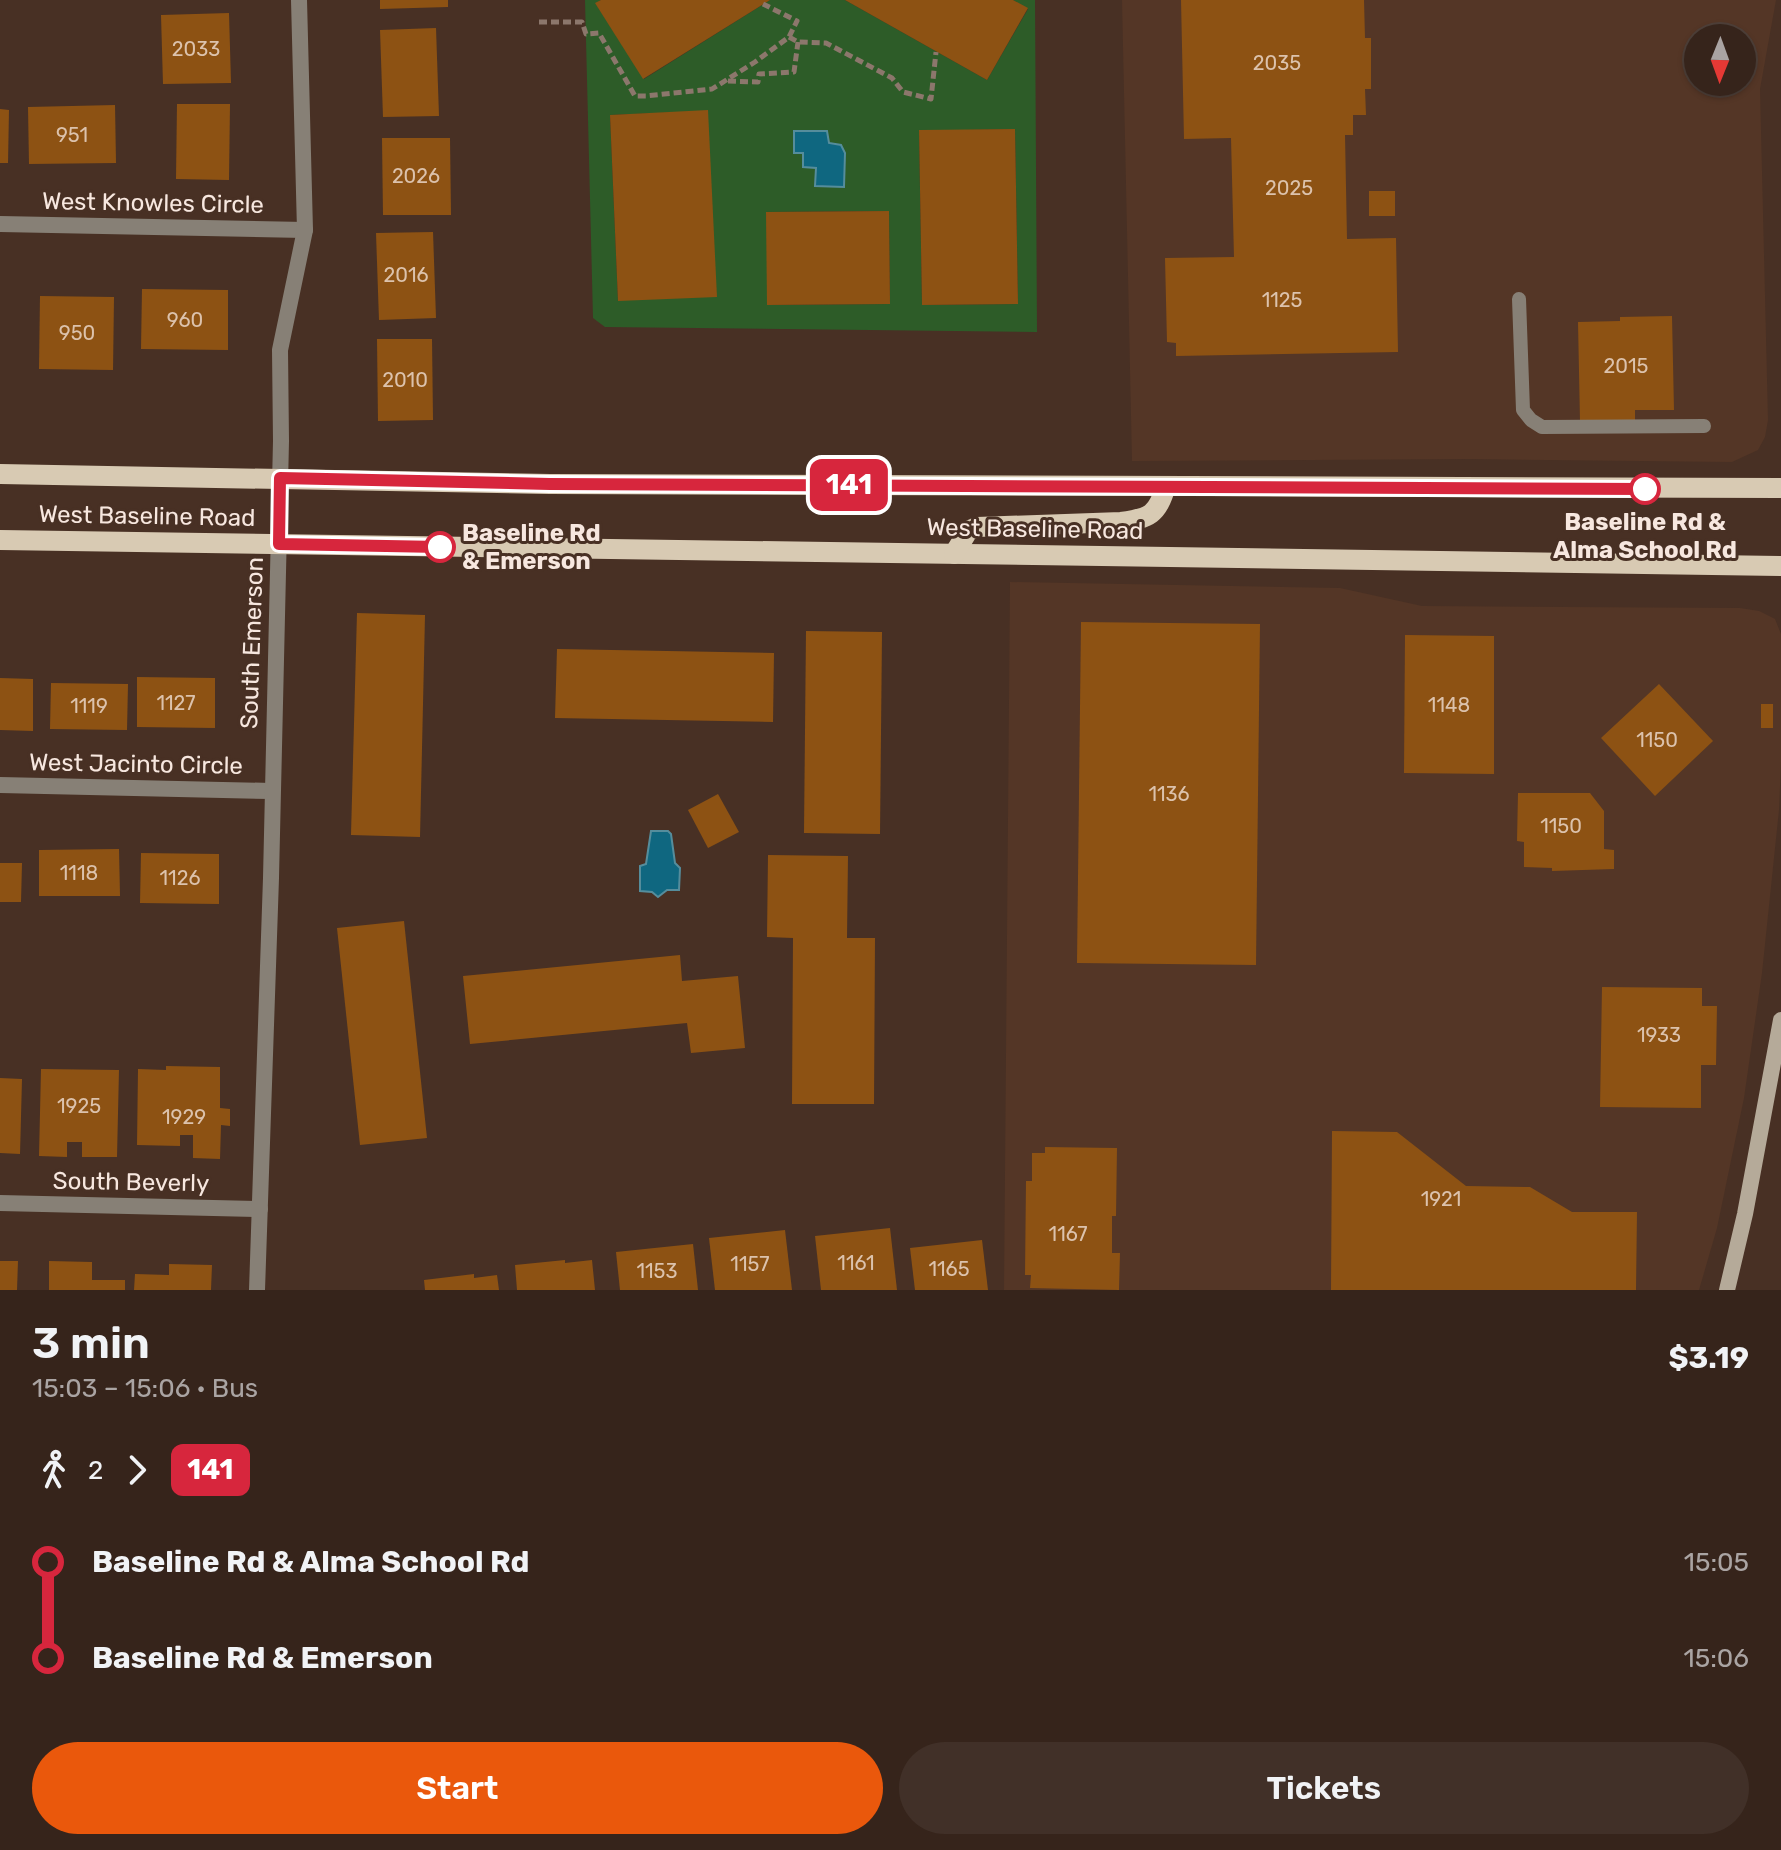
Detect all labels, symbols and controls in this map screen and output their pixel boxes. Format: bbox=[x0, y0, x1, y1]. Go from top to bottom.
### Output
north arrow bbox=[1684, 24, 1756, 96]
map controls bbox=[1684, 24, 1756, 96]
house number: 2033 bbox=[172, 37, 220, 61]
house number: 2035 bbox=[1253, 51, 1301, 75]
house number: 951 bbox=[56, 123, 88, 147]
house number: 2026 bbox=[392, 164, 440, 188]
house number: 2025 bbox=[1265, 176, 1313, 200]
street label: West Knowles Circle bbox=[42, 187, 264, 219]
house number: 2016 bbox=[383, 263, 429, 287]
house number: 1125 bbox=[1262, 288, 1302, 312]
house number: 960 bbox=[167, 308, 203, 332]
house number: 950 bbox=[59, 321, 95, 345]
house number: 2015 bbox=[1604, 354, 1648, 378]
house number: 2010 bbox=[382, 368, 428, 392]
line badge: 141 bbox=[803, 459, 895, 511]
text: 141 bbox=[826, 468, 872, 501]
marker: Baseline Rd & Alma School Rd bbox=[1630, 474, 1660, 504]
street label: West Baseline Road bbox=[38, 500, 256, 532]
place label: Baseline Rd & Alma School Rd bbox=[1553, 508, 1737, 564]
street label: West Baseline Road bbox=[926, 513, 1144, 545]
place label: Baseline Rd & Emerson bbox=[462, 519, 601, 575]
marker: Baseline Rd & Emerson bbox=[425, 532, 455, 562]
street label: South Emerson bbox=[235, 557, 269, 729]
house number: 1127 bbox=[156, 691, 196, 715]
house number: 1148 bbox=[1428, 693, 1470, 717]
house number: 1119 bbox=[70, 694, 108, 718]
house number: 1150 bbox=[1636, 728, 1678, 752]
street label: West Jacinto Circle bbox=[29, 748, 243, 780]
house number: 1136 bbox=[1148, 782, 1190, 806]
house number: 1150 bbox=[1540, 814, 1582, 838]
house number: 1118 bbox=[60, 861, 98, 885]
house number: 1126 bbox=[160, 866, 200, 890]
house number: 1933 bbox=[1637, 1023, 1681, 1047]
house number: 1925 bbox=[57, 1094, 101, 1118]
house number: 1929 bbox=[162, 1105, 206, 1129]
street label: South Beverly bbox=[52, 1167, 210, 1197]
house number: 1921 bbox=[1421, 1187, 1461, 1211]
house number: 1167 bbox=[1049, 1222, 1087, 1246]
house number: 1161 bbox=[837, 1251, 875, 1275]
house number: 1157 bbox=[730, 1252, 770, 1276]
house number: 1165 bbox=[928, 1257, 970, 1281]
house number: 1153 bbox=[636, 1259, 678, 1283]
text: 3 min bbox=[32, 1317, 150, 1369]
text: $3.19 bbox=[1668, 1340, 1749, 1376]
text: 15:03 – 15:06 · Bus bbox=[32, 1373, 258, 1404]
icon: walk bbox=[32, 1448, 76, 1492]
icon: forward bbox=[115, 1448, 159, 1492]
text: 141 bbox=[187, 1453, 234, 1486]
text: 2 bbox=[88, 1455, 103, 1486]
text: Baseline Rd & Alma School Rd bbox=[92, 1544, 530, 1580]
text: 15:05 bbox=[1684, 1547, 1749, 1578]
text: Baseline Rd & Emerson bbox=[92, 1640, 433, 1676]
text: 15:06 bbox=[1684, 1643, 1749, 1674]
button: Start bbox=[32, 1742, 883, 1834]
button: Tickets bbox=[899, 1742, 1749, 1834]

